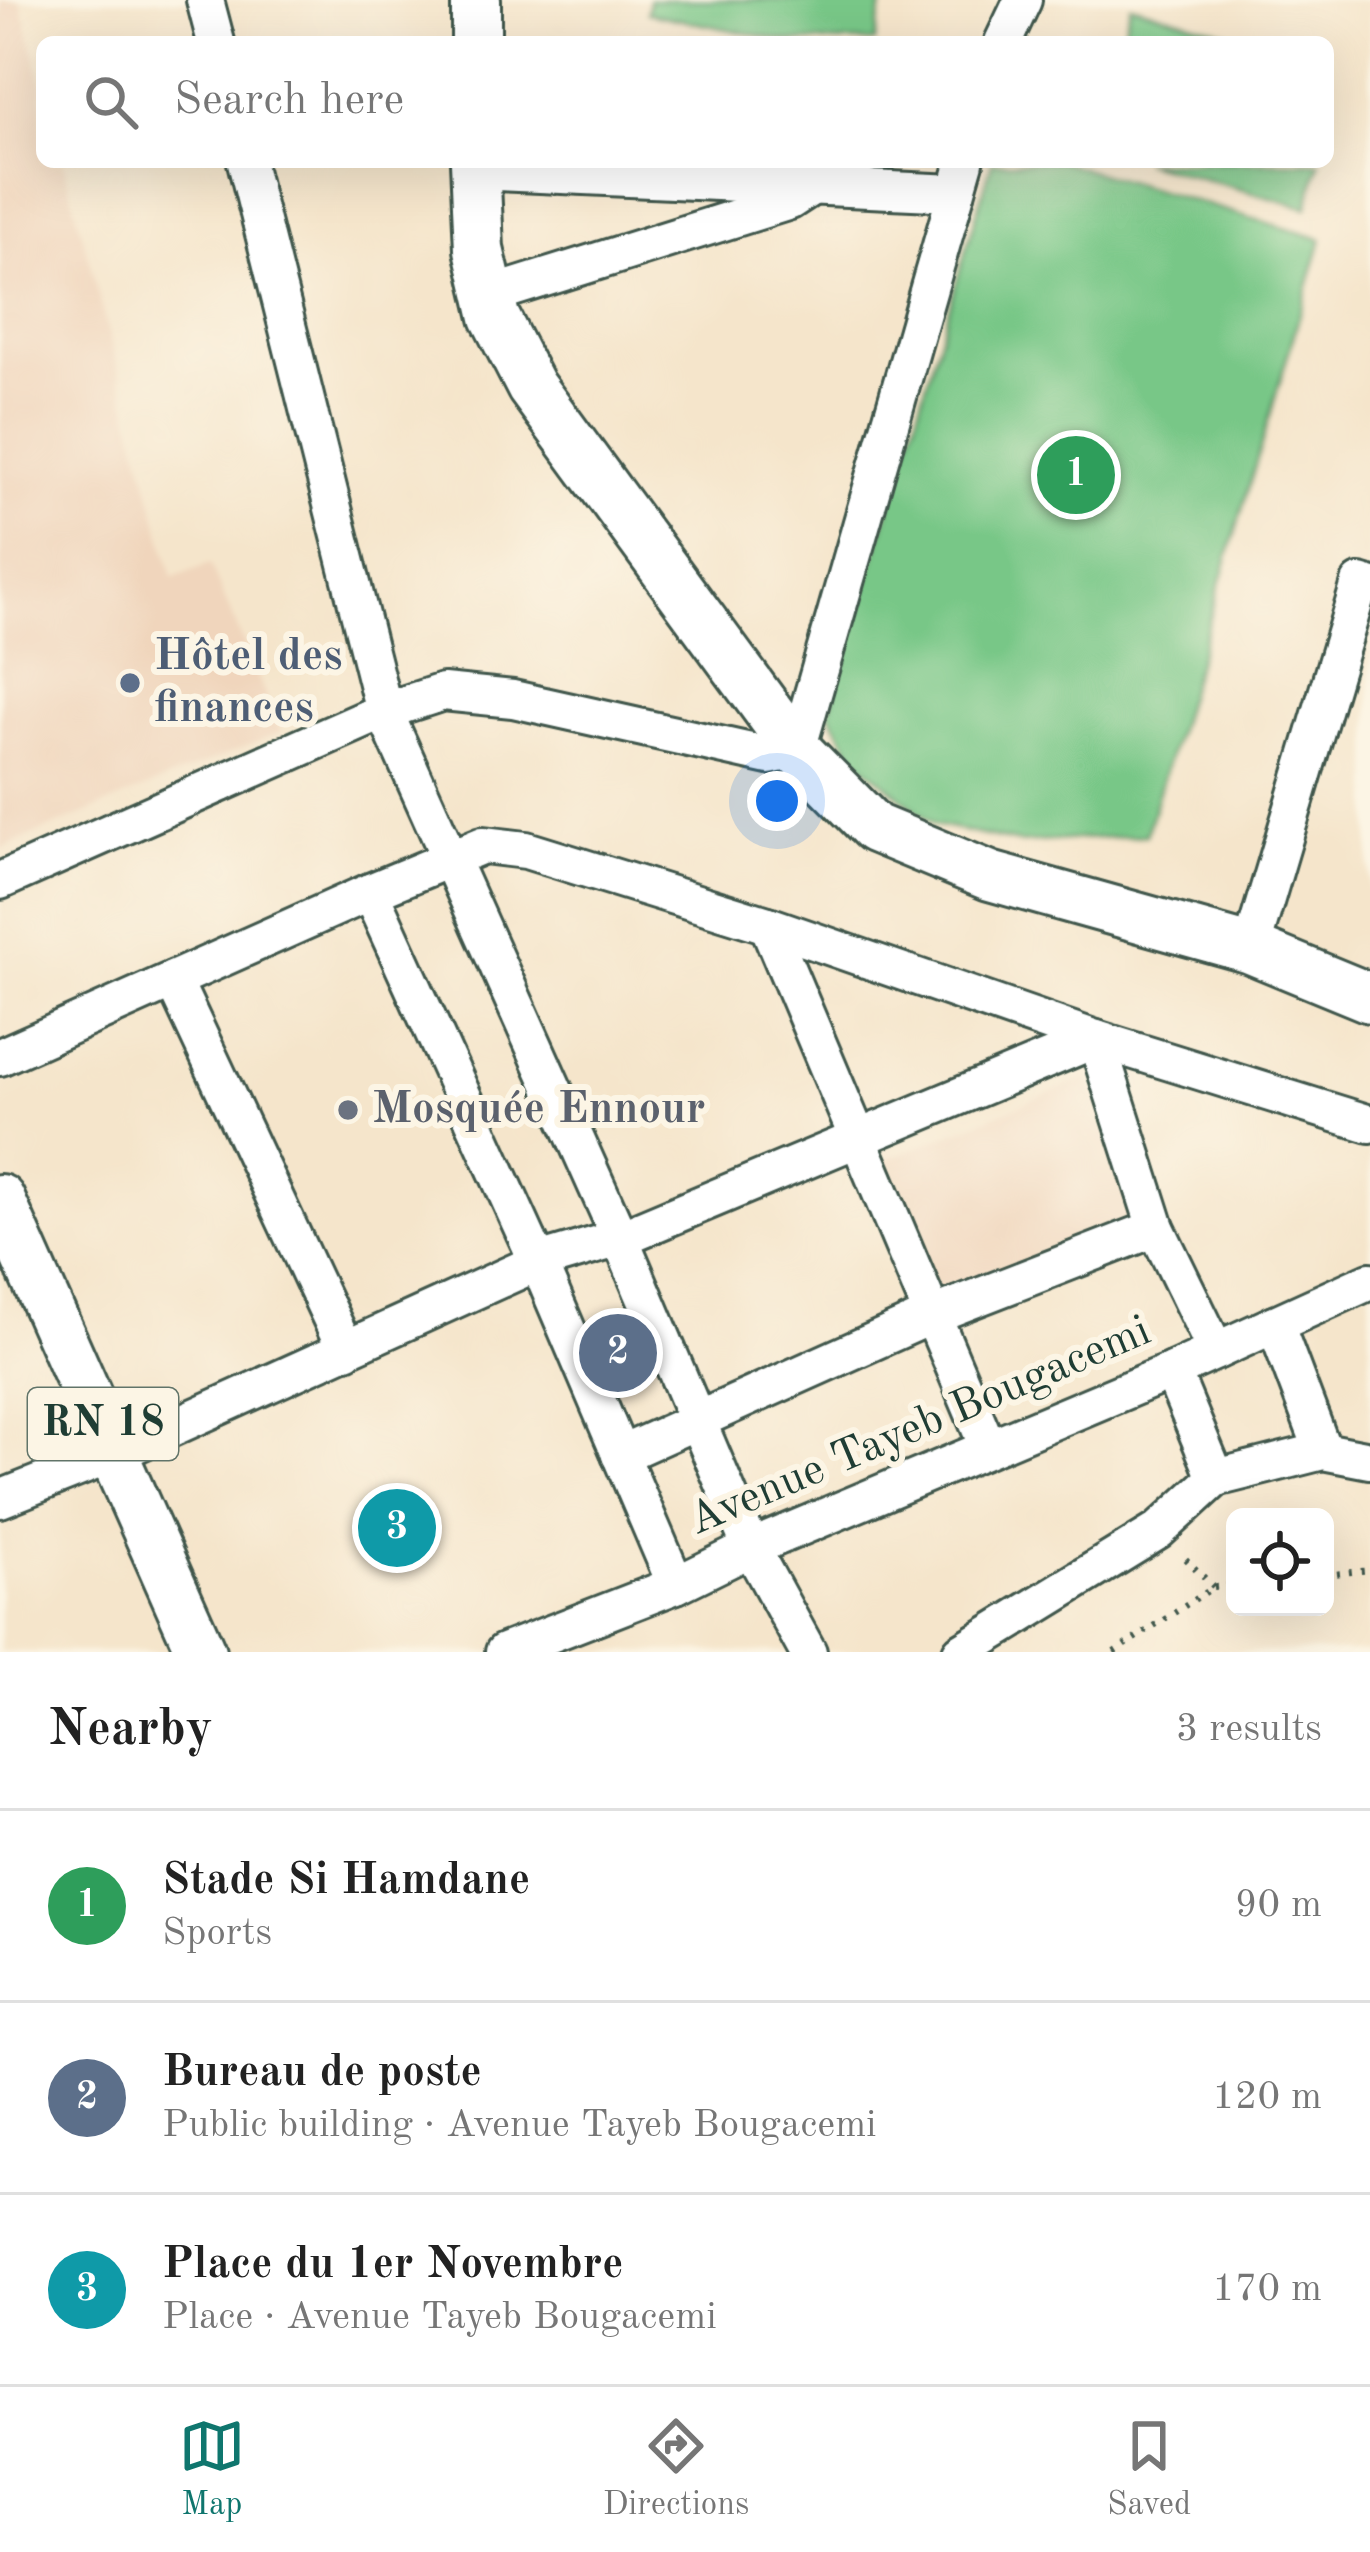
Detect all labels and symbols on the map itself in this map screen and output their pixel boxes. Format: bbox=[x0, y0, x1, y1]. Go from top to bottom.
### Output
pin: 1 bbox=[1037, 430, 1115, 520]
place label: Hôtel des finances bbox=[154, 635, 343, 732]
marker: Hôtel des finances bbox=[117, 670, 143, 696]
your location bbox=[747, 771, 807, 831]
place label: Mosquée Ennour bbox=[372, 1088, 706, 1133]
marker: Mosquée Ennour bbox=[335, 1097, 361, 1123]
pin: 2 bbox=[579, 1308, 657, 1398]
street label: Avenue Tayeb Bougacemi bbox=[682, 1309, 1158, 1545]
road number: RN 18 bbox=[28, 1388, 178, 1460]
pin: 3 bbox=[358, 1483, 436, 1573]

